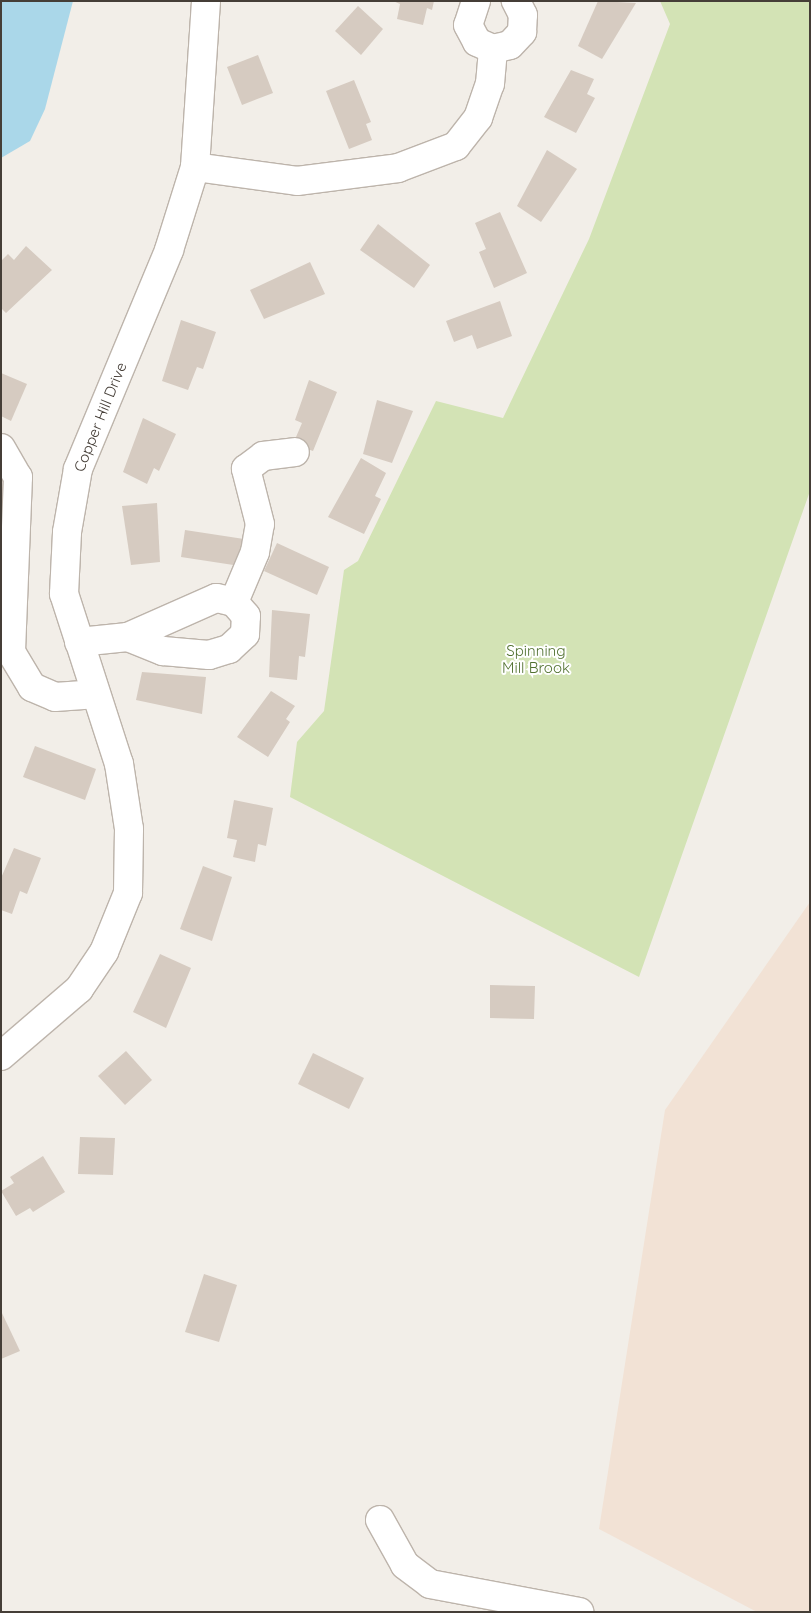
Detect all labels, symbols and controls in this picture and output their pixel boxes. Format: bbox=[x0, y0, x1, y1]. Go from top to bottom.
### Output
street label: Copper Hill Drive bbox=[70, 360, 130, 474]
park label: Spinning Mill Brook bbox=[502, 641, 570, 676]

